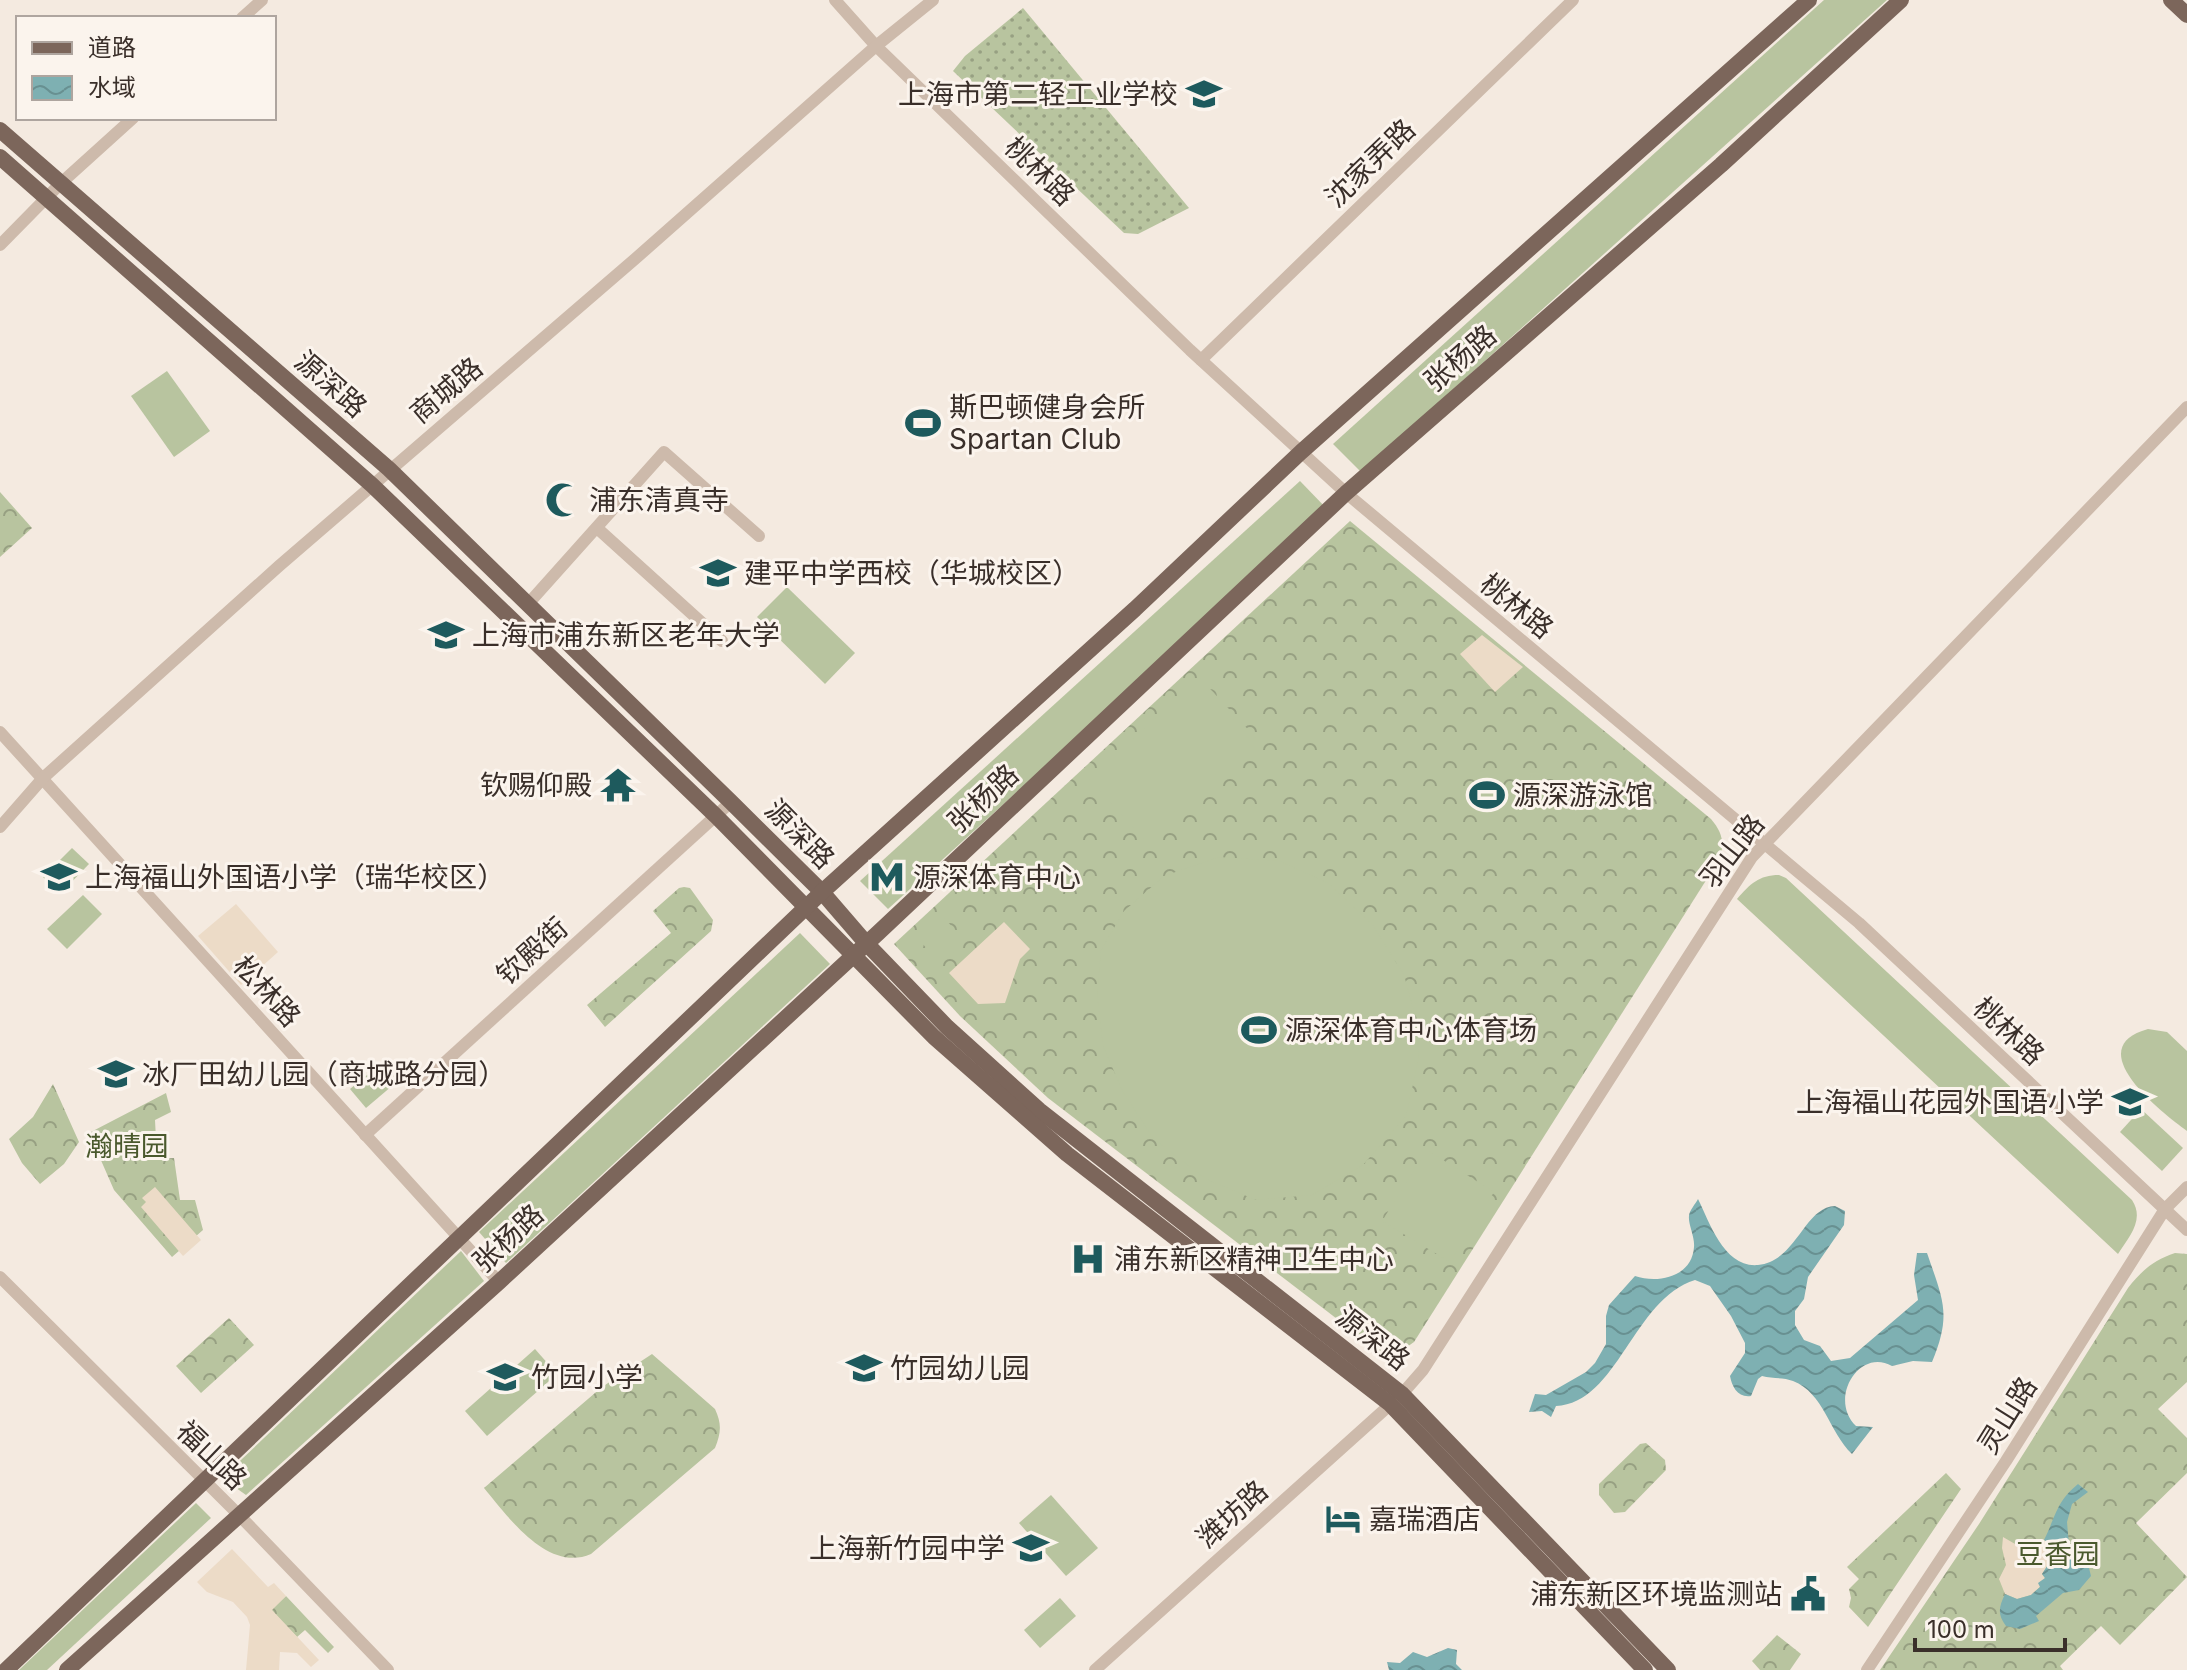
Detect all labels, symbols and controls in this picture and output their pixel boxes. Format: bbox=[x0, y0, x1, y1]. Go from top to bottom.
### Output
legend bbox=[16, 16, 276, 120]
text: 道路 bbox=[88, 33, 136, 62]
text: 水域 bbox=[88, 73, 136, 102]
school or university icon: 上海市第二轻工业学校 bbox=[1185, 75, 1223, 113]
place label: 上海市第二轻工业学校 bbox=[898, 77, 1178, 111]
street label: 沈家弄路 bbox=[1318, 112, 1422, 214]
street label: 桃林路 bbox=[998, 130, 1082, 212]
street label: 张杨路 bbox=[1417, 318, 1503, 398]
street label: 源深路 bbox=[288, 344, 374, 424]
street label: 商城路 bbox=[403, 350, 489, 430]
place label: 斯巴顿健身会所 Spartan Club bbox=[949, 390, 1145, 456]
sports icon: 斯巴顿健身会所 Spartan Club bbox=[904, 404, 942, 442]
mosque icon: 浦东清真寺 bbox=[544, 481, 582, 519]
place label: 浦东清真寺 bbox=[589, 483, 729, 517]
school or university icon: 建平中学西校（华城校区） bbox=[699, 554, 737, 592]
place label: 建平中学西校（华城校区） bbox=[744, 556, 1080, 590]
street label: 桃林路 bbox=[1474, 566, 1560, 646]
school or university icon: 上海市浦东新区老年大学 bbox=[427, 616, 465, 654]
place label: 上海市浦东新区老年大学 bbox=[472, 618, 780, 652]
street label: 张杨路 bbox=[941, 757, 1025, 839]
temple icon: 钦赐仰殿 bbox=[599, 766, 637, 804]
place label: 钦赐仰殿 bbox=[480, 768, 592, 802]
sports icon: 源深游泳馆 bbox=[1468, 776, 1506, 814]
place label: 源深游泳馆 bbox=[1513, 778, 1653, 812]
street label: 源深路 bbox=[758, 792, 842, 876]
street label: 羽山路 bbox=[1693, 807, 1771, 895]
school or university icon: 上海福山外国语小学（瑞华校区） bbox=[40, 858, 78, 896]
metro station icon: 源深体育中心 bbox=[868, 858, 906, 896]
place label: 上海福山外国语小学（瑞华校区） bbox=[85, 860, 505, 894]
place label: 源深体育中心 bbox=[913, 860, 1081, 894]
street label: 钦殿街 bbox=[489, 910, 575, 992]
street label: 松林路 bbox=[226, 948, 308, 1034]
street label: 桃林路 bbox=[1967, 990, 2051, 1072]
sports icon: 源深体育中心体育场 bbox=[1240, 1011, 1278, 1049]
place label: 源深体育中心体育场 bbox=[1285, 1013, 1537, 1047]
school or university icon: 冰厂田幼儿园（商城路分园） bbox=[97, 1055, 135, 1093]
place label: 冰厂田幼儿园（商城路分园） bbox=[142, 1057, 506, 1091]
school or university icon: 上海福山花园外国语小学 bbox=[2111, 1083, 2149, 1121]
place label: 上海福山花园外国语小学 bbox=[1796, 1085, 2104, 1119]
park label: 瀚晴园 bbox=[85, 1129, 169, 1163]
street label: 张杨路 bbox=[466, 1197, 550, 1279]
hospital icon: 浦东新区精神卫生中心 bbox=[1069, 1240, 1107, 1278]
place label: 浦东新区精神卫生中心 bbox=[1114, 1242, 1394, 1276]
street label: 源深路 bbox=[1329, 1299, 1417, 1377]
school or university icon: 竹园幼儿园 bbox=[845, 1349, 883, 1387]
place label: 竹园幼儿园 bbox=[890, 1351, 1030, 1385]
school or university icon: 竹园小学 bbox=[486, 1358, 524, 1396]
place label: 竹园小学 bbox=[531, 1360, 643, 1394]
street label: 灵山路 bbox=[1970, 1370, 2044, 1460]
street label: 福山路 bbox=[170, 1414, 254, 1496]
street label: 潍坊路 bbox=[1189, 1473, 1275, 1555]
hotel icon: 嘉瑞酒店 bbox=[1324, 1500, 1362, 1538]
place label: 嘉瑞酒店 bbox=[1369, 1502, 1481, 1536]
school or university icon: 上海新竹园中学 bbox=[1012, 1529, 1050, 1567]
place label: 上海新竹园中学 bbox=[809, 1531, 1005, 1565]
park label: 豆香园 bbox=[2016, 1537, 2100, 1571]
public building icon: 浦东新区环境监测站 bbox=[1789, 1575, 1827, 1613]
place label: 浦东新区环境监测站 bbox=[1530, 1577, 1782, 1611]
scale bar bbox=[1915, 1602, 2065, 1652]
text: 100 m bbox=[1927, 1615, 1995, 1644]

